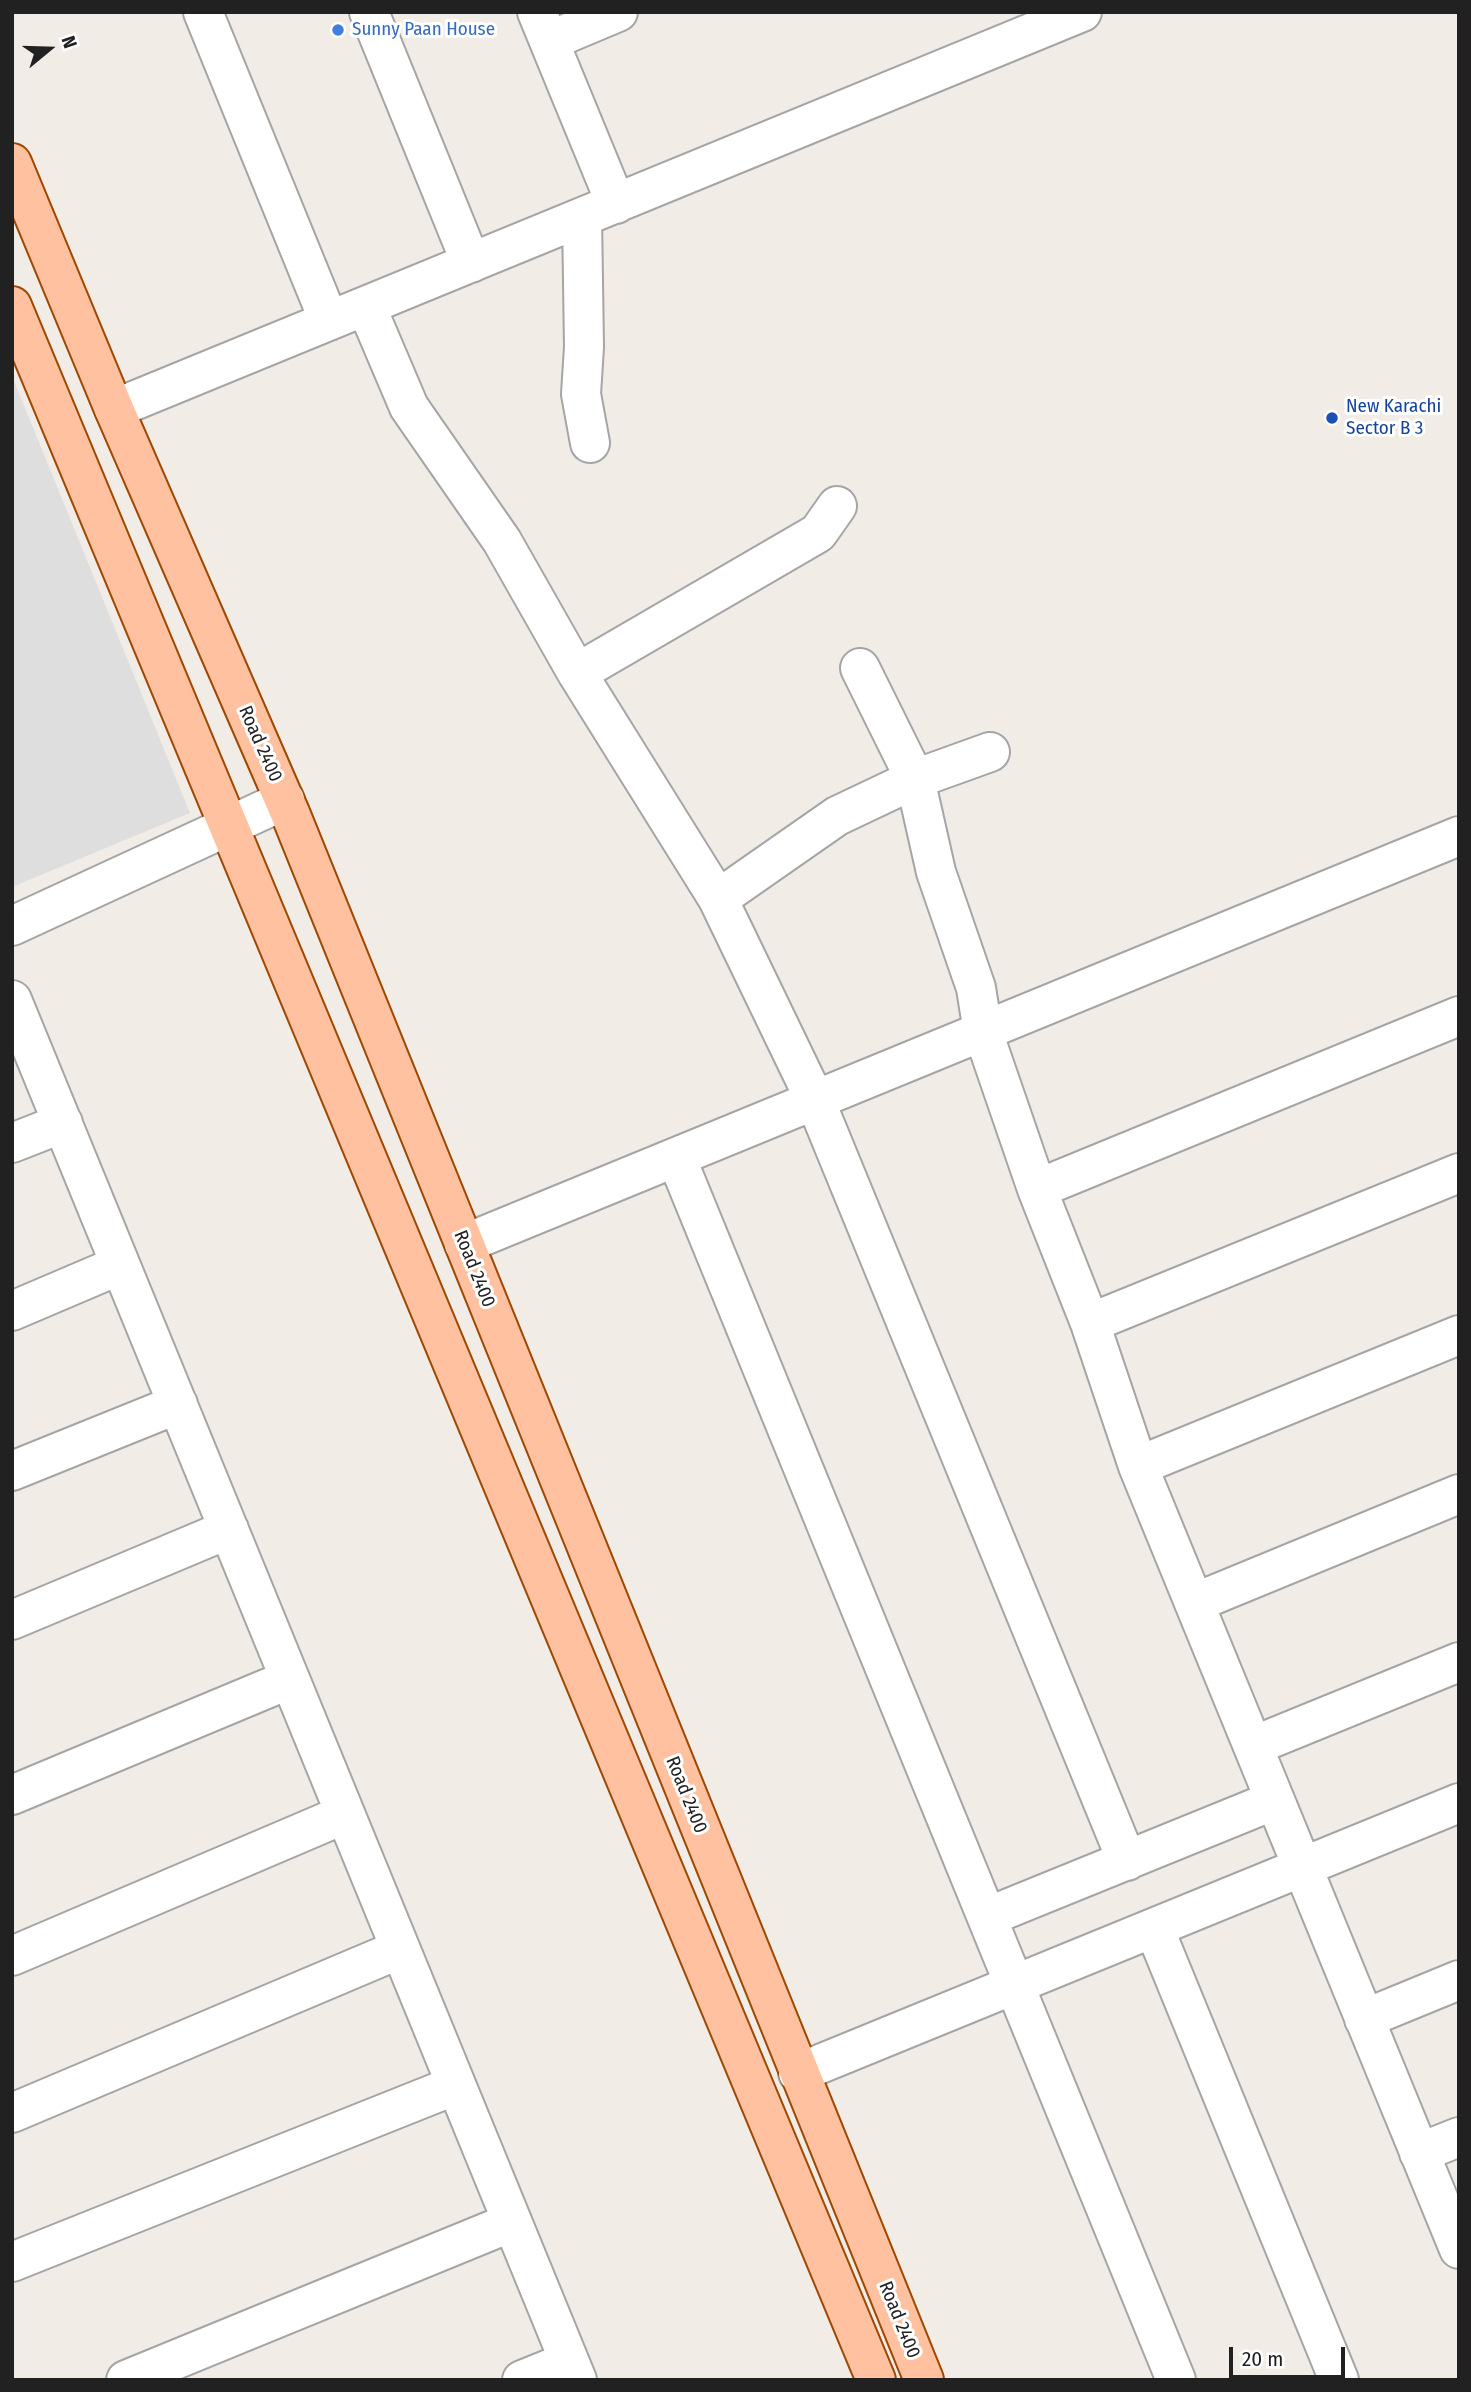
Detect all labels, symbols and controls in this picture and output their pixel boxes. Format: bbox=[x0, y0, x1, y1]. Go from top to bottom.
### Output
north arrow bbox=[14, 14, 84, 84]
place label: Sunny Paan House bbox=[352, 19, 495, 41]
marker: Sunny Paan House bbox=[330, 22, 346, 38]
text: N bbox=[57, 33, 82, 51]
place label: New Karachi Sector B 3 bbox=[1346, 396, 1441, 440]
marker: New Karachi Sector B 3 bbox=[1324, 410, 1340, 426]
street label: Road 2400 bbox=[233, 702, 287, 786]
street label: Road 2400 bbox=[448, 1227, 500, 1311]
street label: Road 2400 bbox=[660, 1753, 712, 1837]
street label: Road 2400 bbox=[873, 2278, 925, 2362]
scale bar bbox=[1233, 2332, 1348, 2376]
text: 20 m bbox=[1242, 2346, 1283, 2372]

